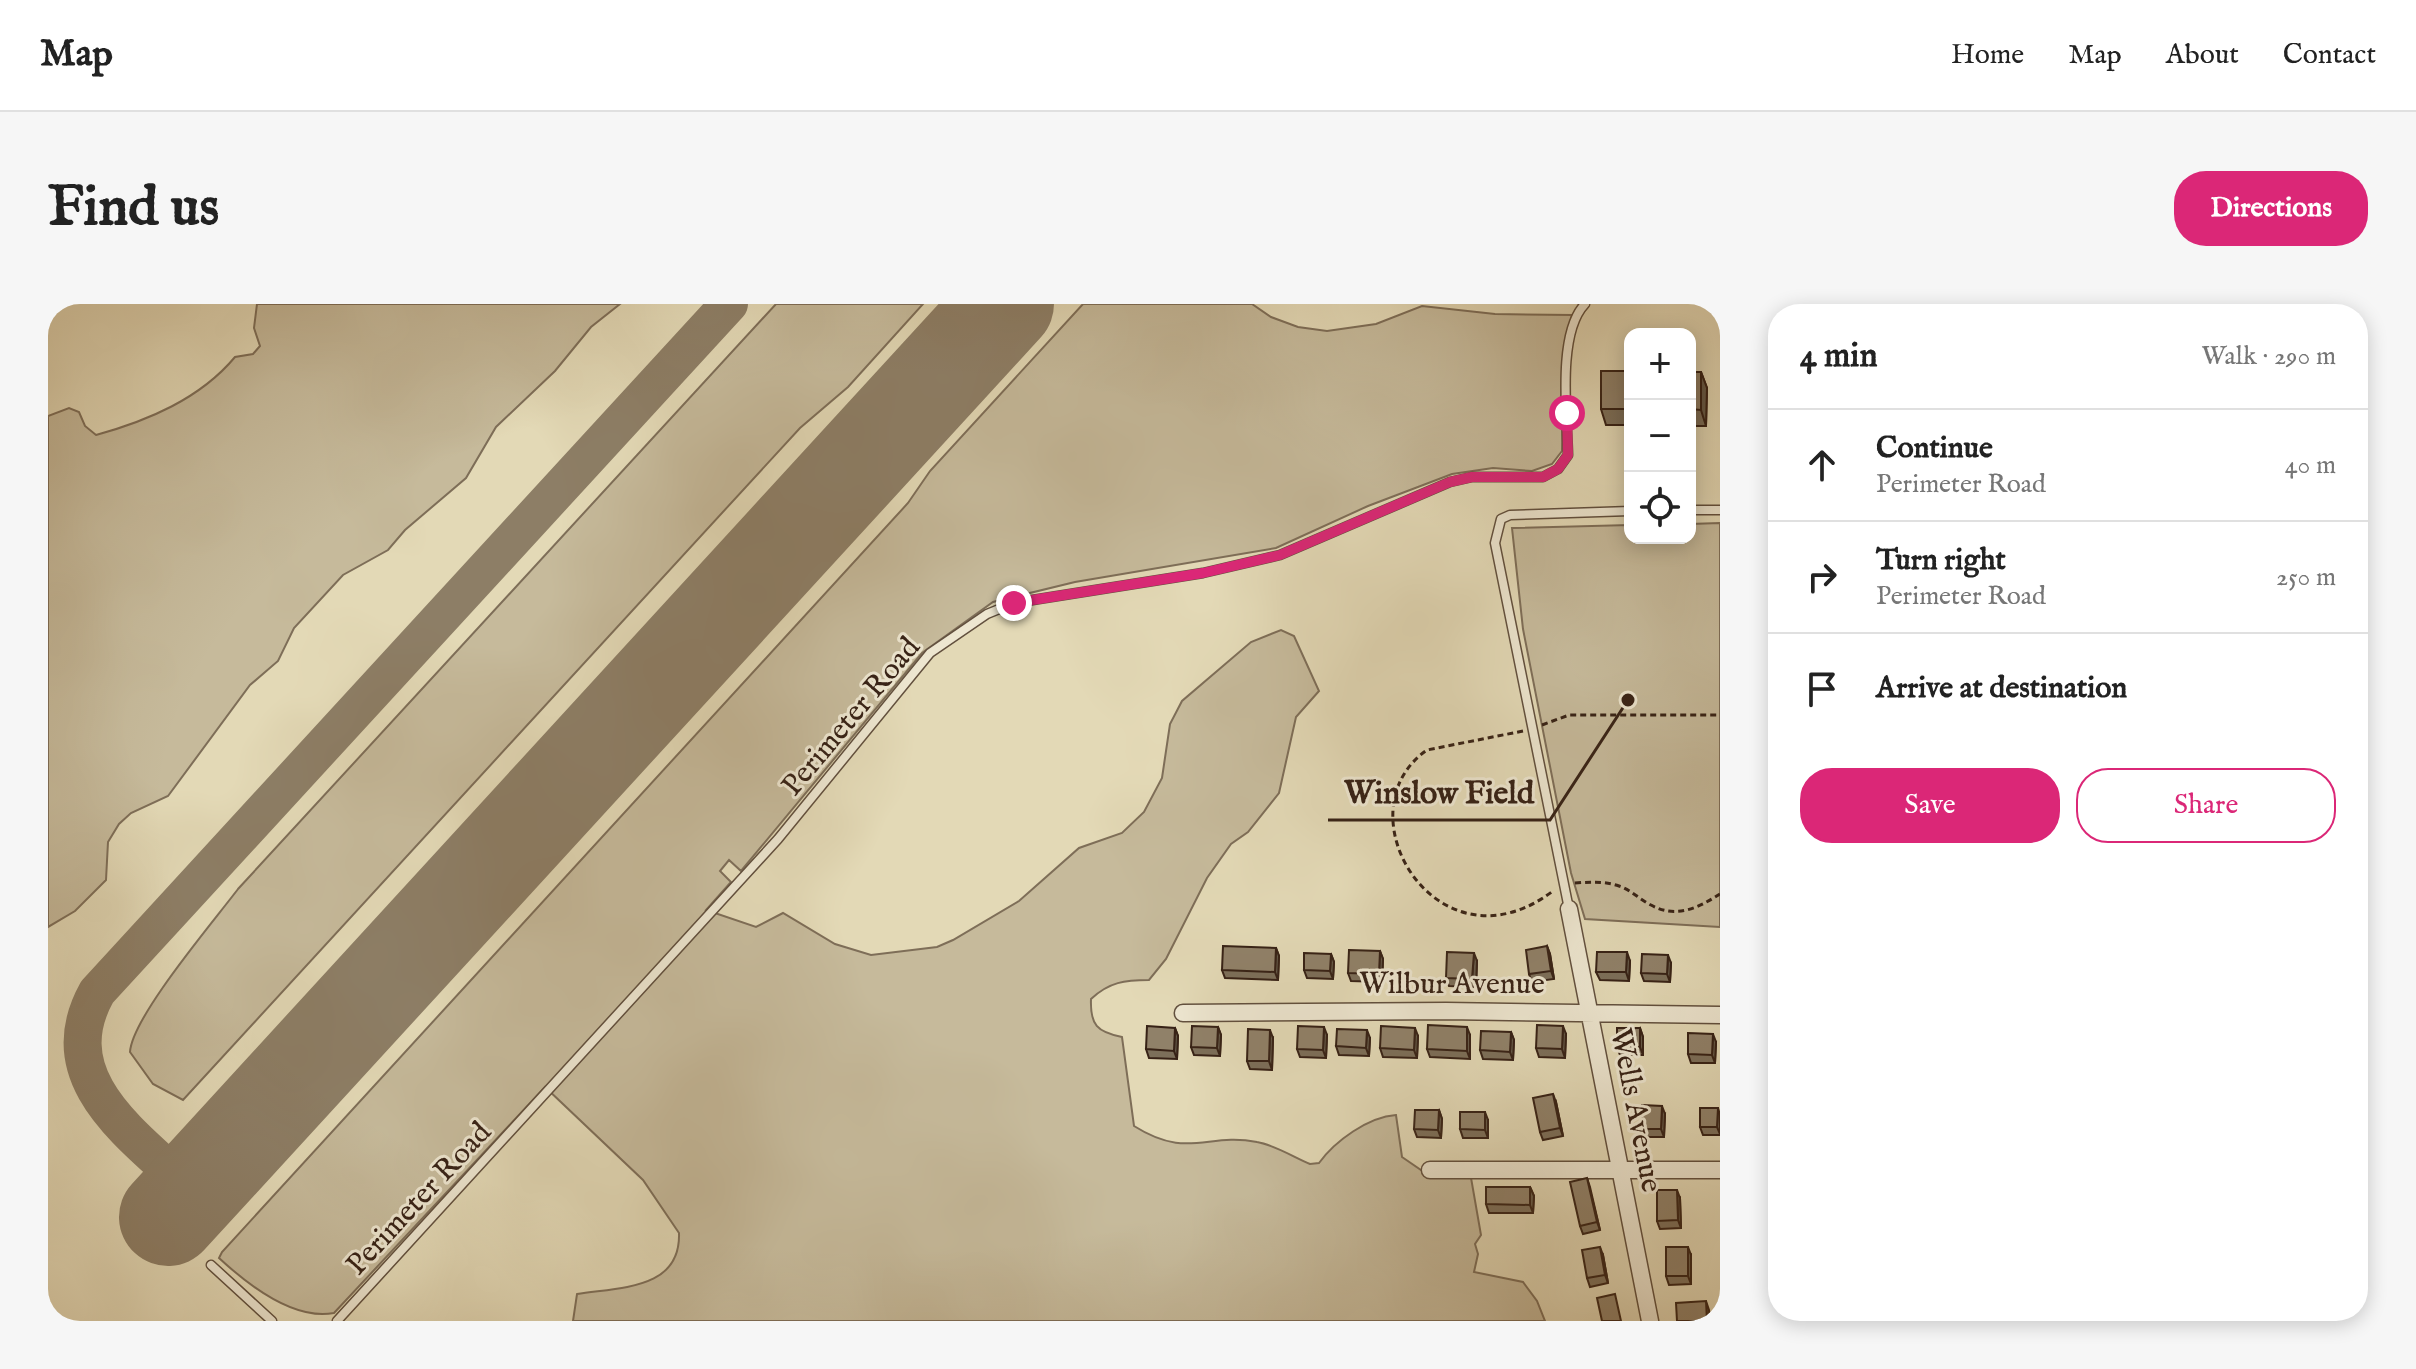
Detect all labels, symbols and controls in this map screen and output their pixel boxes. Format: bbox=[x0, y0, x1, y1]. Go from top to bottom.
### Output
text: Map bbox=[40, 31, 113, 79]
text: Home bbox=[1951, 38, 2024, 73]
text: Map bbox=[2068, 38, 2122, 73]
text: About bbox=[2166, 38, 2239, 73]
text: Contact bbox=[2283, 38, 2376, 73]
button: Directions bbox=[2174, 171, 2368, 246]
text: Find us bbox=[48, 173, 219, 244]
map controls bbox=[1624, 328, 1696, 544]
button: + bbox=[1624, 328, 1696, 400]
text: 4 min bbox=[1800, 335, 1878, 378]
text: Walk · 290 m bbox=[2201, 340, 2336, 373]
route start bbox=[1549, 395, 1585, 431]
button: − bbox=[1624, 400, 1696, 472]
text: Continue bbox=[1876, 430, 1993, 468]
icon: ahead bbox=[1800, 443, 1844, 487]
text: 40 m bbox=[2285, 449, 2336, 482]
text: Perimeter Road bbox=[1876, 468, 2046, 501]
button: locate bbox=[1624, 472, 1696, 544]
text: Turn right bbox=[1876, 542, 2006, 580]
icon: right bbox=[1800, 555, 1844, 599]
text: 250 m bbox=[2276, 561, 2336, 594]
text: Perimeter Road bbox=[1876, 580, 2046, 613]
route end bbox=[996, 585, 1032, 621]
street label: Perimeter Road bbox=[774, 629, 930, 805]
icon: arrive bbox=[1800, 667, 1844, 711]
text: Arrive at destination bbox=[1876, 670, 2127, 708]
callout: Winslow Field bbox=[1328, 764, 1550, 820]
button: Save bbox=[1800, 768, 2060, 843]
button: Share bbox=[2076, 768, 2336, 843]
text: Winslow Field bbox=[1343, 774, 1535, 815]
street label: Wilbur Avenue bbox=[1359, 966, 1545, 1004]
street label: Wells Avenue bbox=[1601, 1025, 1670, 1196]
street label: Perimeter Road bbox=[339, 1114, 501, 1284]

